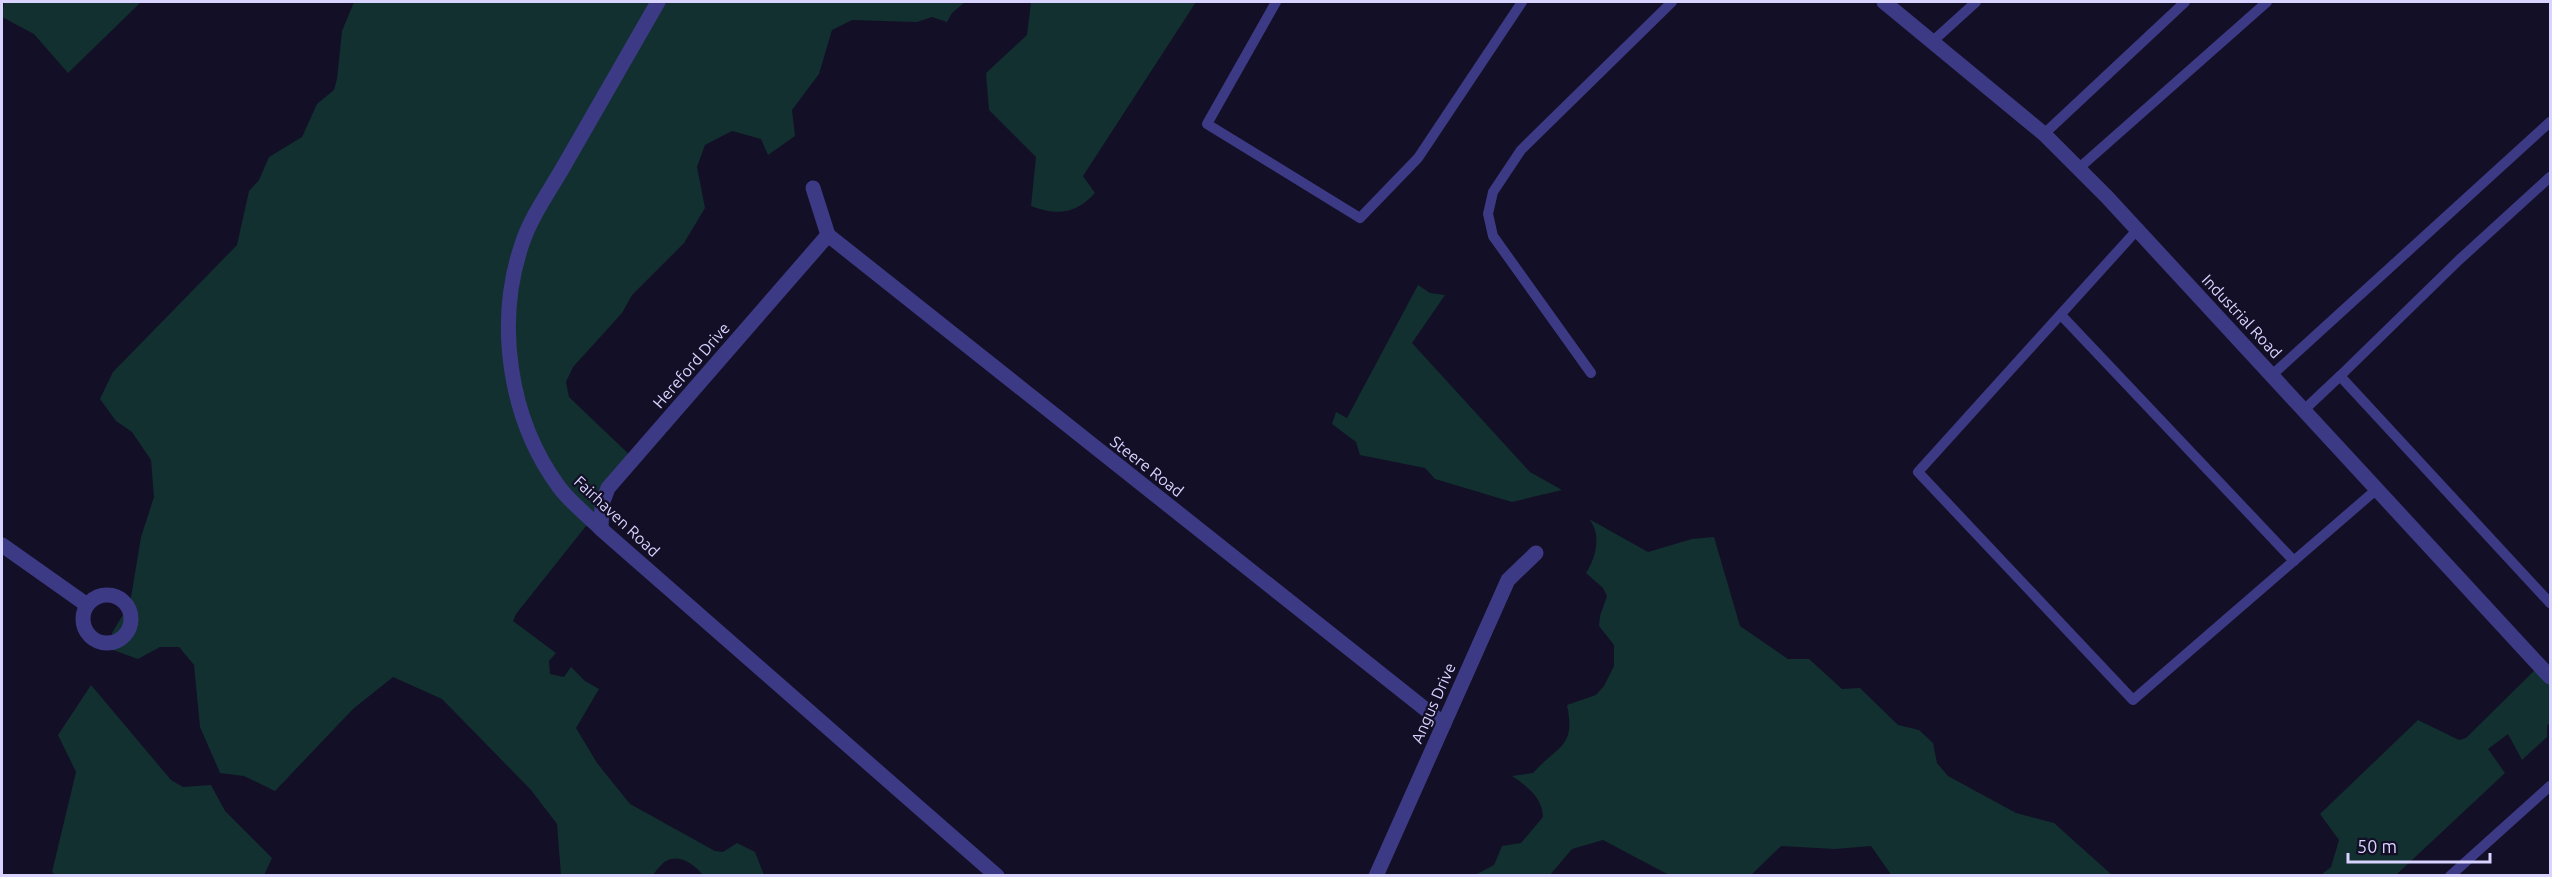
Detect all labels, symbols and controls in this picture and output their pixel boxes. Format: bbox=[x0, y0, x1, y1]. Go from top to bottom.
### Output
street label: Industrial Road bbox=[2199, 270, 2285, 362]
street label: Hereford Drive bbox=[649, 319, 733, 411]
street label: Steere Road bbox=[1107, 432, 1187, 500]
street label: Fairhaven Road bbox=[571, 472, 663, 560]
street label: Angus Drive bbox=[1407, 660, 1459, 746]
scale bar bbox=[2348, 826, 2490, 864]
text: 50 m bbox=[2357, 836, 2397, 856]

